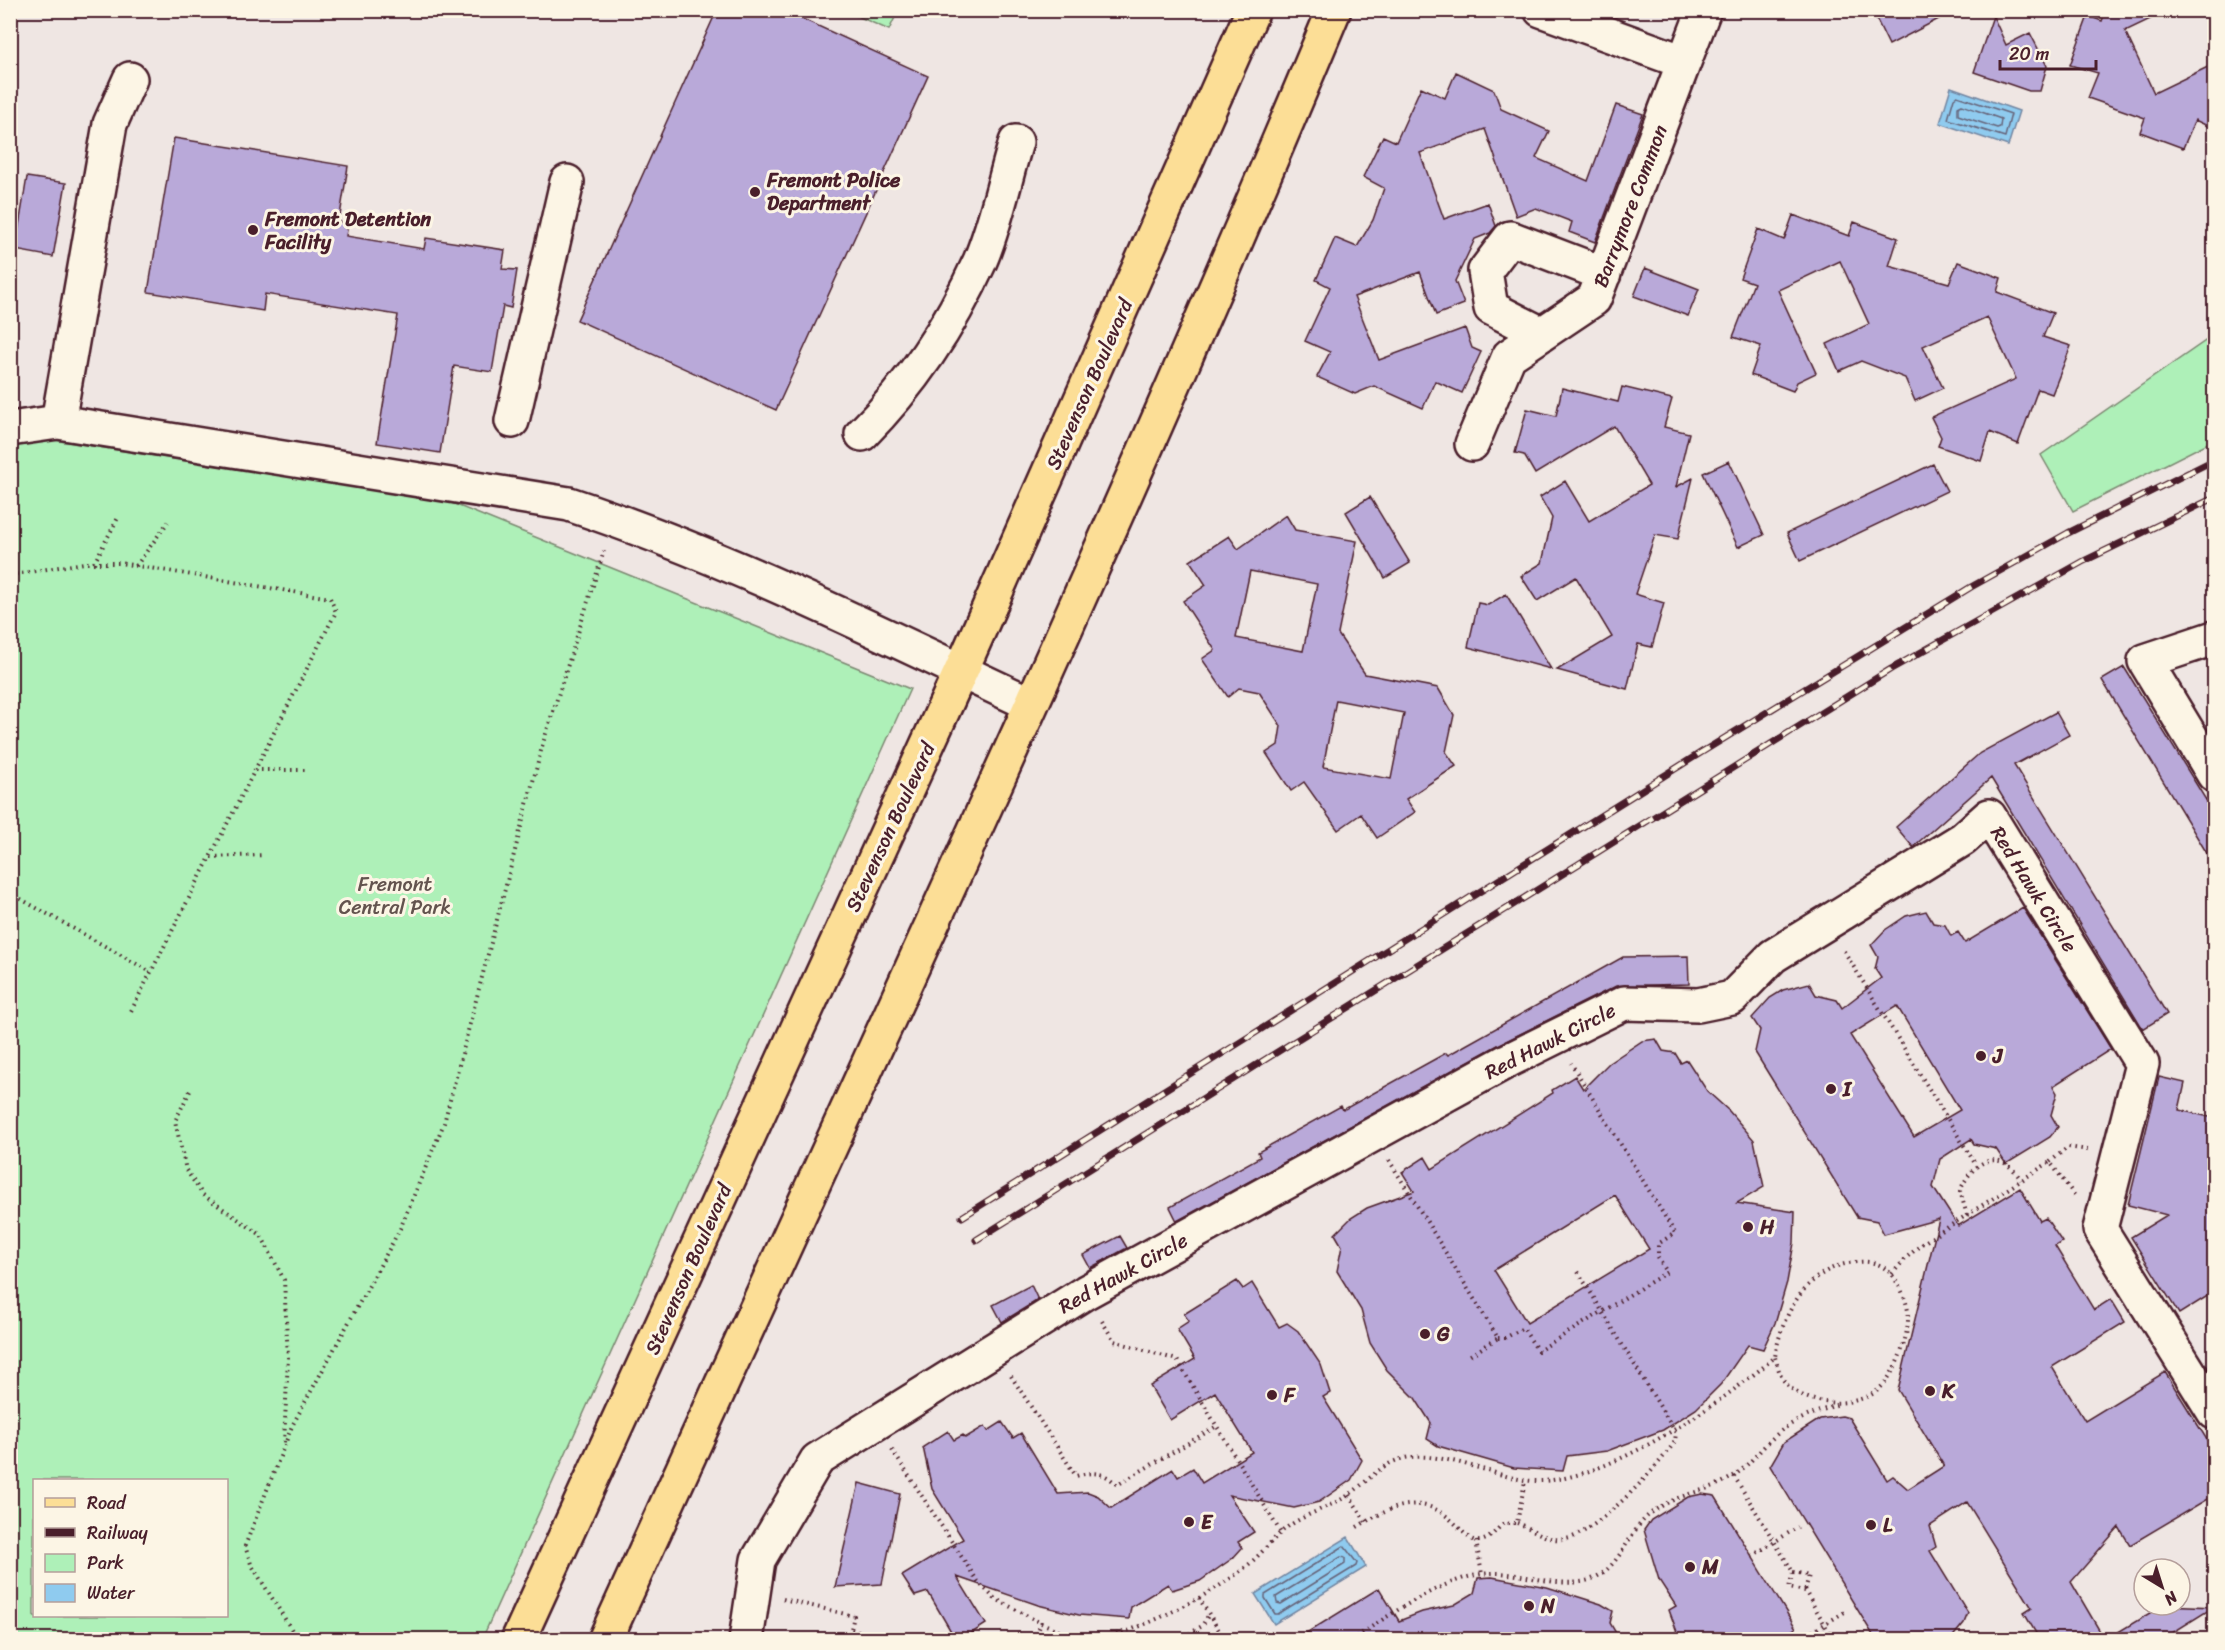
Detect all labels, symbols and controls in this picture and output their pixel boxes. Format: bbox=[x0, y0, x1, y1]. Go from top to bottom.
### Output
scale bar bbox=[2000, 33, 2096, 71]
text: 20 m bbox=[2009, 38, 2049, 70]
street label: Barrymore Common bbox=[1583, 119, 1678, 293]
place label: Fremont Police Department bbox=[766, 163, 901, 221]
marker: Fremont Police Department bbox=[748, 185, 762, 199]
place label: Fremont Detention Facility bbox=[264, 202, 431, 260]
marker: Fremont Detention Facility bbox=[246, 223, 260, 237]
street label: Stevenson Boulevard bbox=[1036, 292, 1143, 475]
street label: Stevenson Boulevard bbox=[836, 735, 946, 918]
street label: Red Hawk Circle bbox=[1981, 819, 2086, 959]
park label: Fremont Central Park bbox=[339, 867, 451, 925]
street label: Red Hawk Circle bbox=[1478, 993, 1622, 1090]
place label: J bbox=[1992, 1039, 2004, 1074]
marker: J bbox=[1974, 1049, 1988, 1063]
place label: I bbox=[1842, 1072, 1853, 1107]
marker: I bbox=[1824, 1082, 1838, 1096]
street label: Stevenson Boulevard bbox=[635, 1177, 742, 1360]
place label: H bbox=[1759, 1210, 1775, 1245]
marker: H bbox=[1741, 1220, 1755, 1234]
street label: Red Hawk Circle bbox=[1052, 1223, 1195, 1324]
place label: G bbox=[1436, 1317, 1450, 1352]
marker: G bbox=[1418, 1327, 1432, 1341]
place label: K bbox=[1941, 1374, 1956, 1409]
place label: F bbox=[1283, 1378, 1296, 1413]
marker: K bbox=[1923, 1384, 1937, 1398]
marker: F bbox=[1265, 1388, 1279, 1402]
legend bbox=[33, 1479, 228, 1617]
text: Road bbox=[87, 1487, 127, 1519]
place label: E bbox=[1201, 1505, 1214, 1540]
place label: L bbox=[1883, 1508, 1893, 1543]
marker: E bbox=[1182, 1515, 1196, 1529]
text: Railway bbox=[87, 1517, 149, 1549]
marker: L bbox=[1864, 1518, 1878, 1532]
text: Park bbox=[87, 1547, 124, 1579]
place label: M bbox=[1701, 1550, 1719, 1585]
north arrow bbox=[2132, 1557, 2192, 1617]
marker: M bbox=[1683, 1560, 1697, 1574]
text: Water bbox=[87, 1577, 136, 1609]
text: N bbox=[2157, 1583, 2185, 1614]
place label: N bbox=[1540, 1589, 1556, 1624]
marker: N bbox=[1522, 1599, 1536, 1613]

